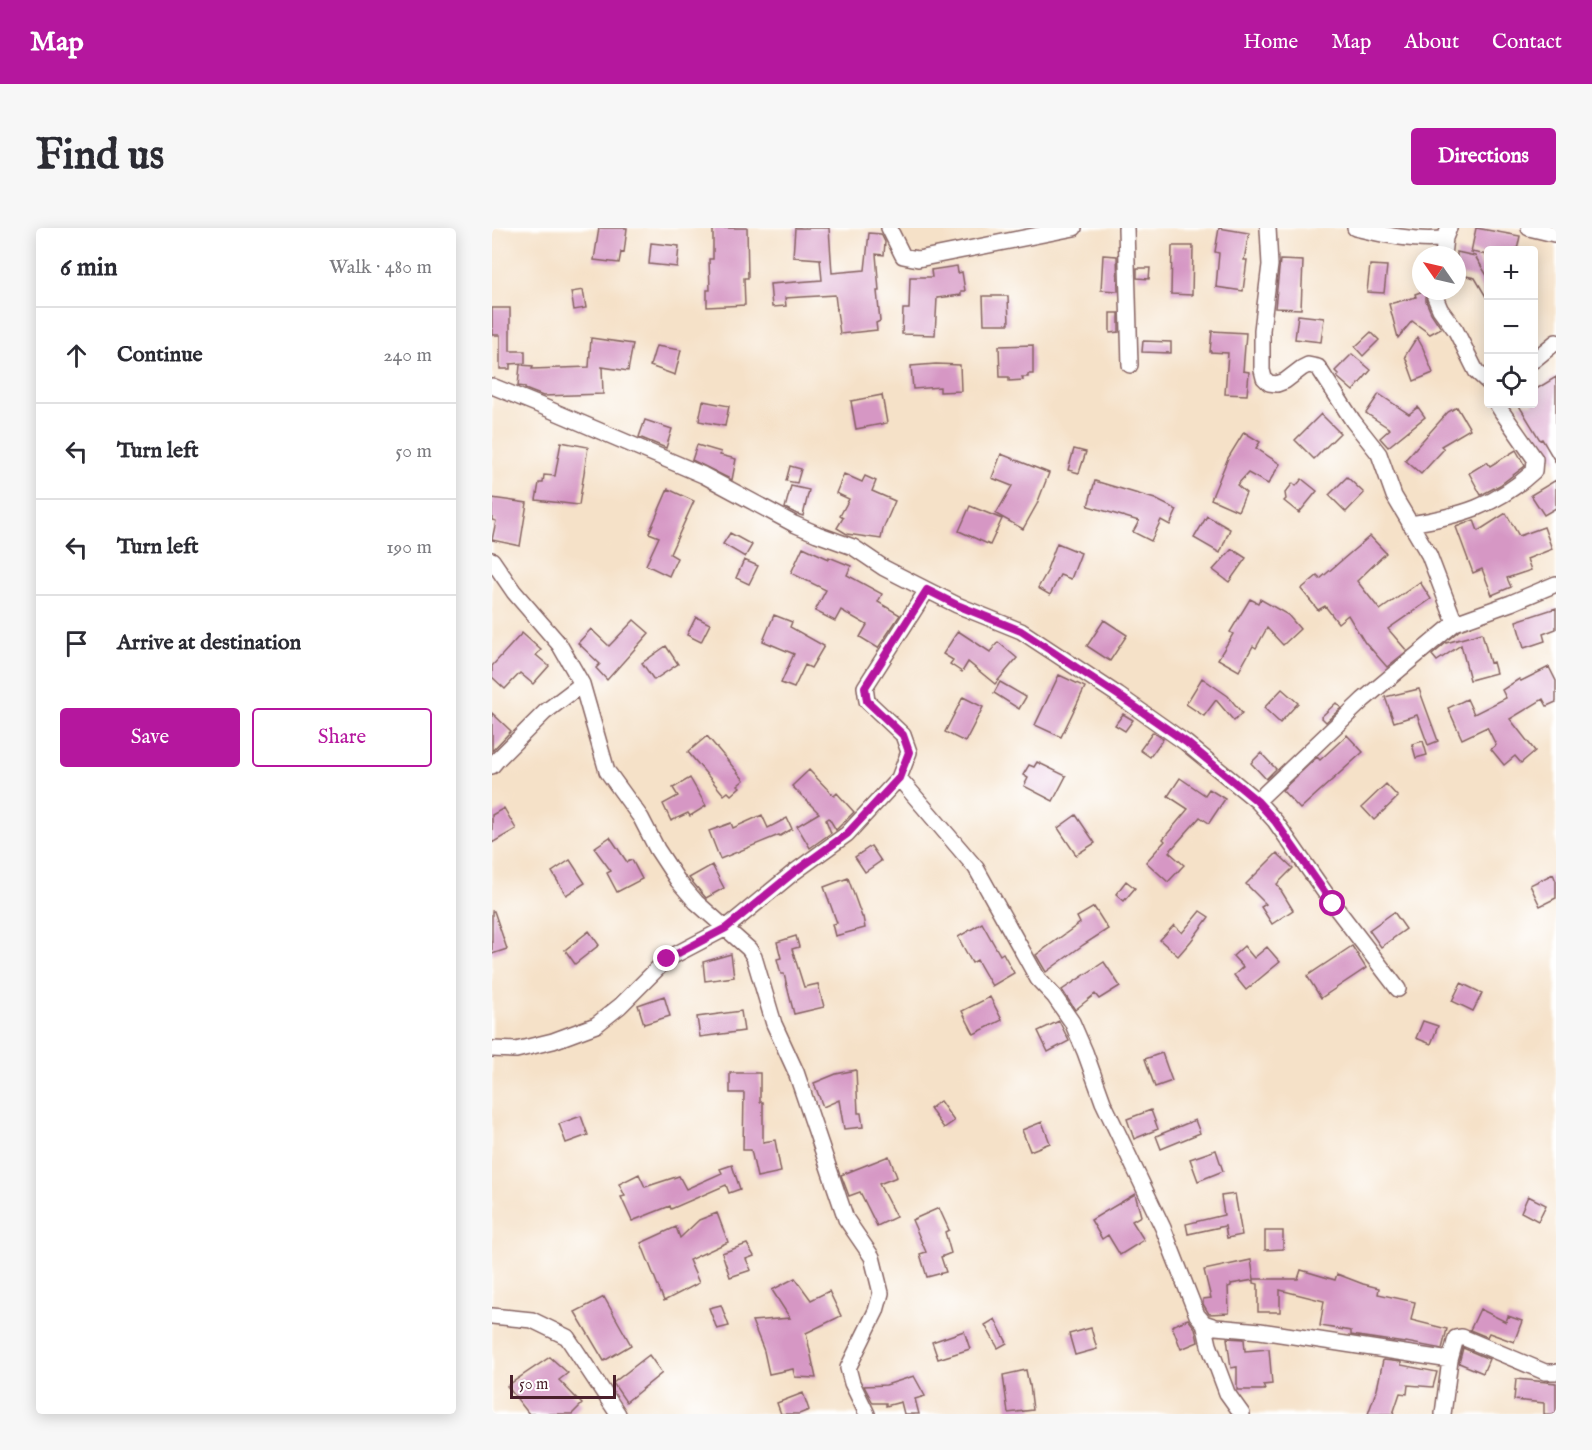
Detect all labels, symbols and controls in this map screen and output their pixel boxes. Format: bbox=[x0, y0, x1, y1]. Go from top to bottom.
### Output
text: Map bbox=[30, 25, 84, 60]
text: Home bbox=[1243, 29, 1298, 56]
text: Map bbox=[1331, 29, 1371, 56]
text: About bbox=[1404, 29, 1459, 56]
text: Contact bbox=[1492, 29, 1562, 56]
button: Directions bbox=[1411, 128, 1556, 185]
text: Find us bbox=[36, 130, 164, 183]
north arrow bbox=[1412, 246, 1466, 300]
map controls bbox=[1484, 246, 1538, 408]
button: + bbox=[1484, 246, 1538, 300]
text: 6 min bbox=[60, 251, 118, 284]
text: Walk · 480 m bbox=[329, 255, 432, 280]
button: − bbox=[1484, 300, 1538, 354]
icon: ahead bbox=[60, 339, 93, 372]
text: Continue bbox=[117, 341, 203, 369]
text: 240 m bbox=[383, 343, 432, 368]
button: locate bbox=[1484, 354, 1538, 408]
icon: left bbox=[60, 435, 93, 468]
text: Turn left bbox=[117, 437, 199, 465]
text: 50 m bbox=[395, 439, 432, 464]
icon: left bbox=[60, 531, 93, 564]
text: Turn left bbox=[117, 533, 199, 561]
text: 190 m bbox=[386, 535, 432, 560]
icon: arrive bbox=[60, 627, 93, 660]
text: Arrive at destination bbox=[117, 629, 301, 657]
button: Save bbox=[60, 708, 240, 767]
button: Share bbox=[252, 708, 432, 767]
route start bbox=[1319, 890, 1345, 916]
route end bbox=[653, 945, 679, 971]
scale bar bbox=[510, 1372, 616, 1400]
text: 50 m bbox=[519, 1375, 548, 1395]

